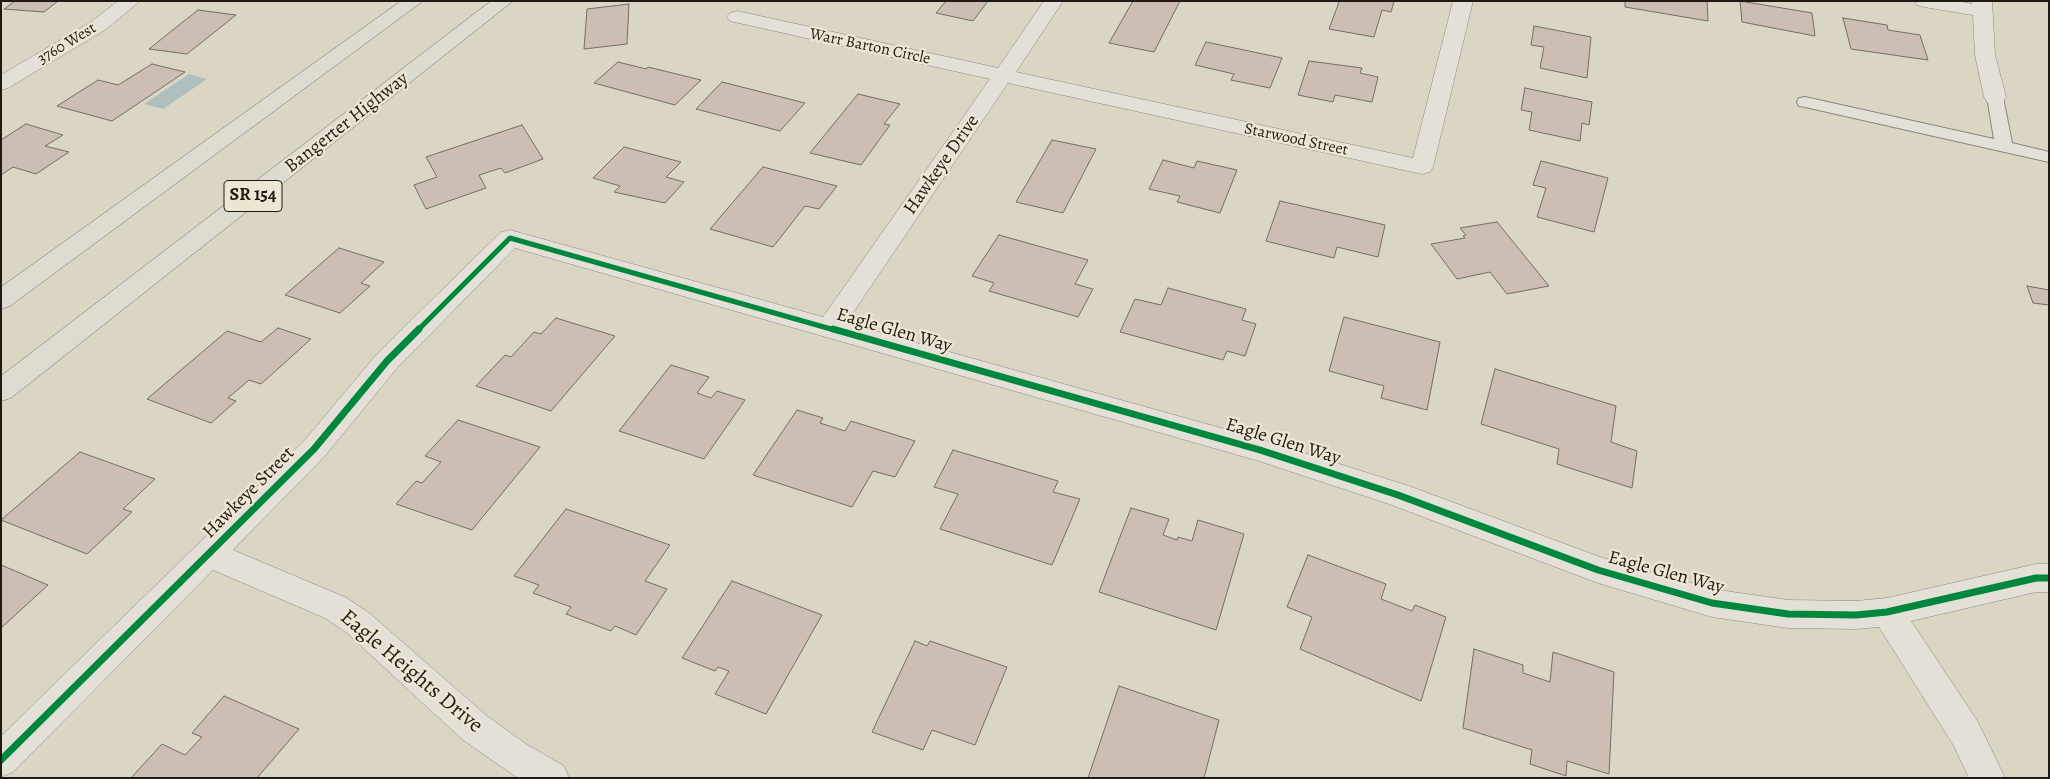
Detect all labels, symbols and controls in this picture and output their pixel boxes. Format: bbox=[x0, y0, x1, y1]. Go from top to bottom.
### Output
street label: 3760 West bbox=[34, 19, 100, 69]
street label: Warr Barton Circle bbox=[808, 25, 932, 69]
street label: Bangerter Highway bbox=[281, 68, 413, 178]
street label: Hawkeye Drive bbox=[899, 111, 985, 219]
street label: Starwood Street bbox=[1242, 120, 1350, 160]
road number: SR 154 bbox=[224, 180, 282, 212]
street label: Eagle Glen Way bbox=[834, 304, 954, 358]
street label: Eagle Glen Way bbox=[1223, 414, 1343, 470]
street label: Hawkeye Street bbox=[198, 442, 300, 544]
street label: Eagle Glen Way bbox=[1606, 547, 1726, 599]
street label: Eagle Heights Drive bbox=[334, 605, 488, 739]

